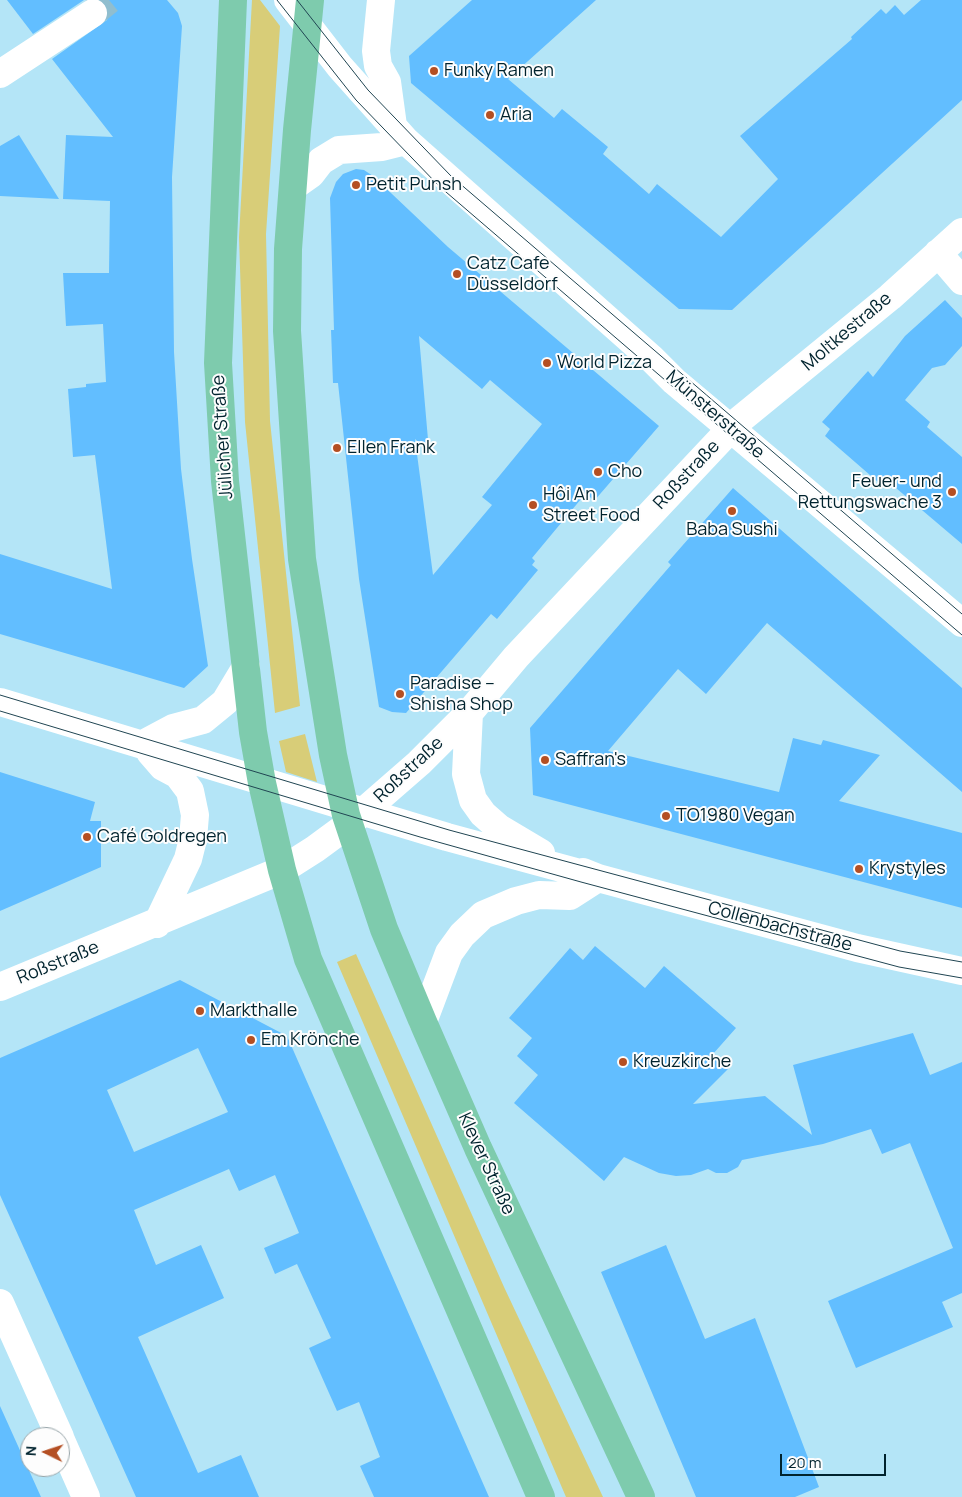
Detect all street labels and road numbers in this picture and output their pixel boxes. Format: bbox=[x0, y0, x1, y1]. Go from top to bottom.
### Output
street label: Moltkestraße bbox=[798, 288, 896, 376]
street label: Münsterstraße bbox=[661, 366, 769, 464]
street label: Jülicher Straße bbox=[208, 374, 238, 500]
street label: Roßstraße bbox=[649, 436, 725, 514]
street label: Roßstraße bbox=[370, 732, 448, 808]
street label: Collenbachstraße bbox=[706, 897, 854, 957]
street label: Roßstraße bbox=[14, 937, 102, 989]
street label: Klever Straße bbox=[453, 1110, 519, 1218]

